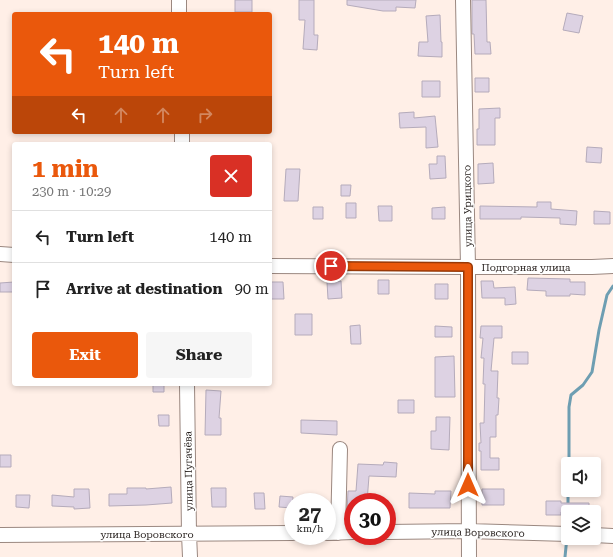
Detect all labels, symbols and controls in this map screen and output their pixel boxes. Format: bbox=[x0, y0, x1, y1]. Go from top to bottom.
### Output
text: 140 m bbox=[98, 27, 179, 60]
icon: left bbox=[32, 28, 84, 80]
text: Turn left bbox=[98, 61, 174, 82]
icon: left bbox=[68, 104, 90, 126]
icon: ahead bbox=[110, 104, 132, 126]
icon: ahead bbox=[152, 104, 174, 126]
icon: right bbox=[194, 104, 216, 126]
text: 1 min bbox=[32, 155, 99, 183]
button: close bbox=[210, 155, 252, 197]
street label: улица Урицкого bbox=[461, 165, 474, 247]
text: 230 m · 10:29 bbox=[32, 184, 111, 199]
icon: left bbox=[32, 226, 54, 248]
text: Turn left bbox=[66, 228, 134, 246]
text: 140 m bbox=[209, 228, 252, 246]
pin bbox=[314, 249, 348, 283]
icon: arrive bbox=[320, 255, 342, 277]
street label: Подгорная улица bbox=[482, 262, 571, 273]
icon: arrive bbox=[32, 278, 54, 300]
text: Arrive at destination bbox=[66, 280, 222, 298]
text: 90 m bbox=[234, 280, 269, 298]
button: Exit bbox=[32, 332, 138, 378]
button: Share bbox=[146, 332, 252, 378]
street label: улица Пугачёва bbox=[182, 430, 195, 511]
map controls bbox=[561, 457, 601, 545]
button: sound bbox=[561, 457, 601, 497]
position arrow bbox=[447, 464, 489, 506]
speed limit sign: 30 bbox=[344, 493, 396, 545]
text: 27 bbox=[299, 502, 321, 526]
button: layers bbox=[561, 505, 601, 545]
text: km/h bbox=[297, 523, 323, 534]
street label: улица Воровского bbox=[431, 526, 525, 539]
street label: улица Воровского bbox=[100, 529, 194, 540]

